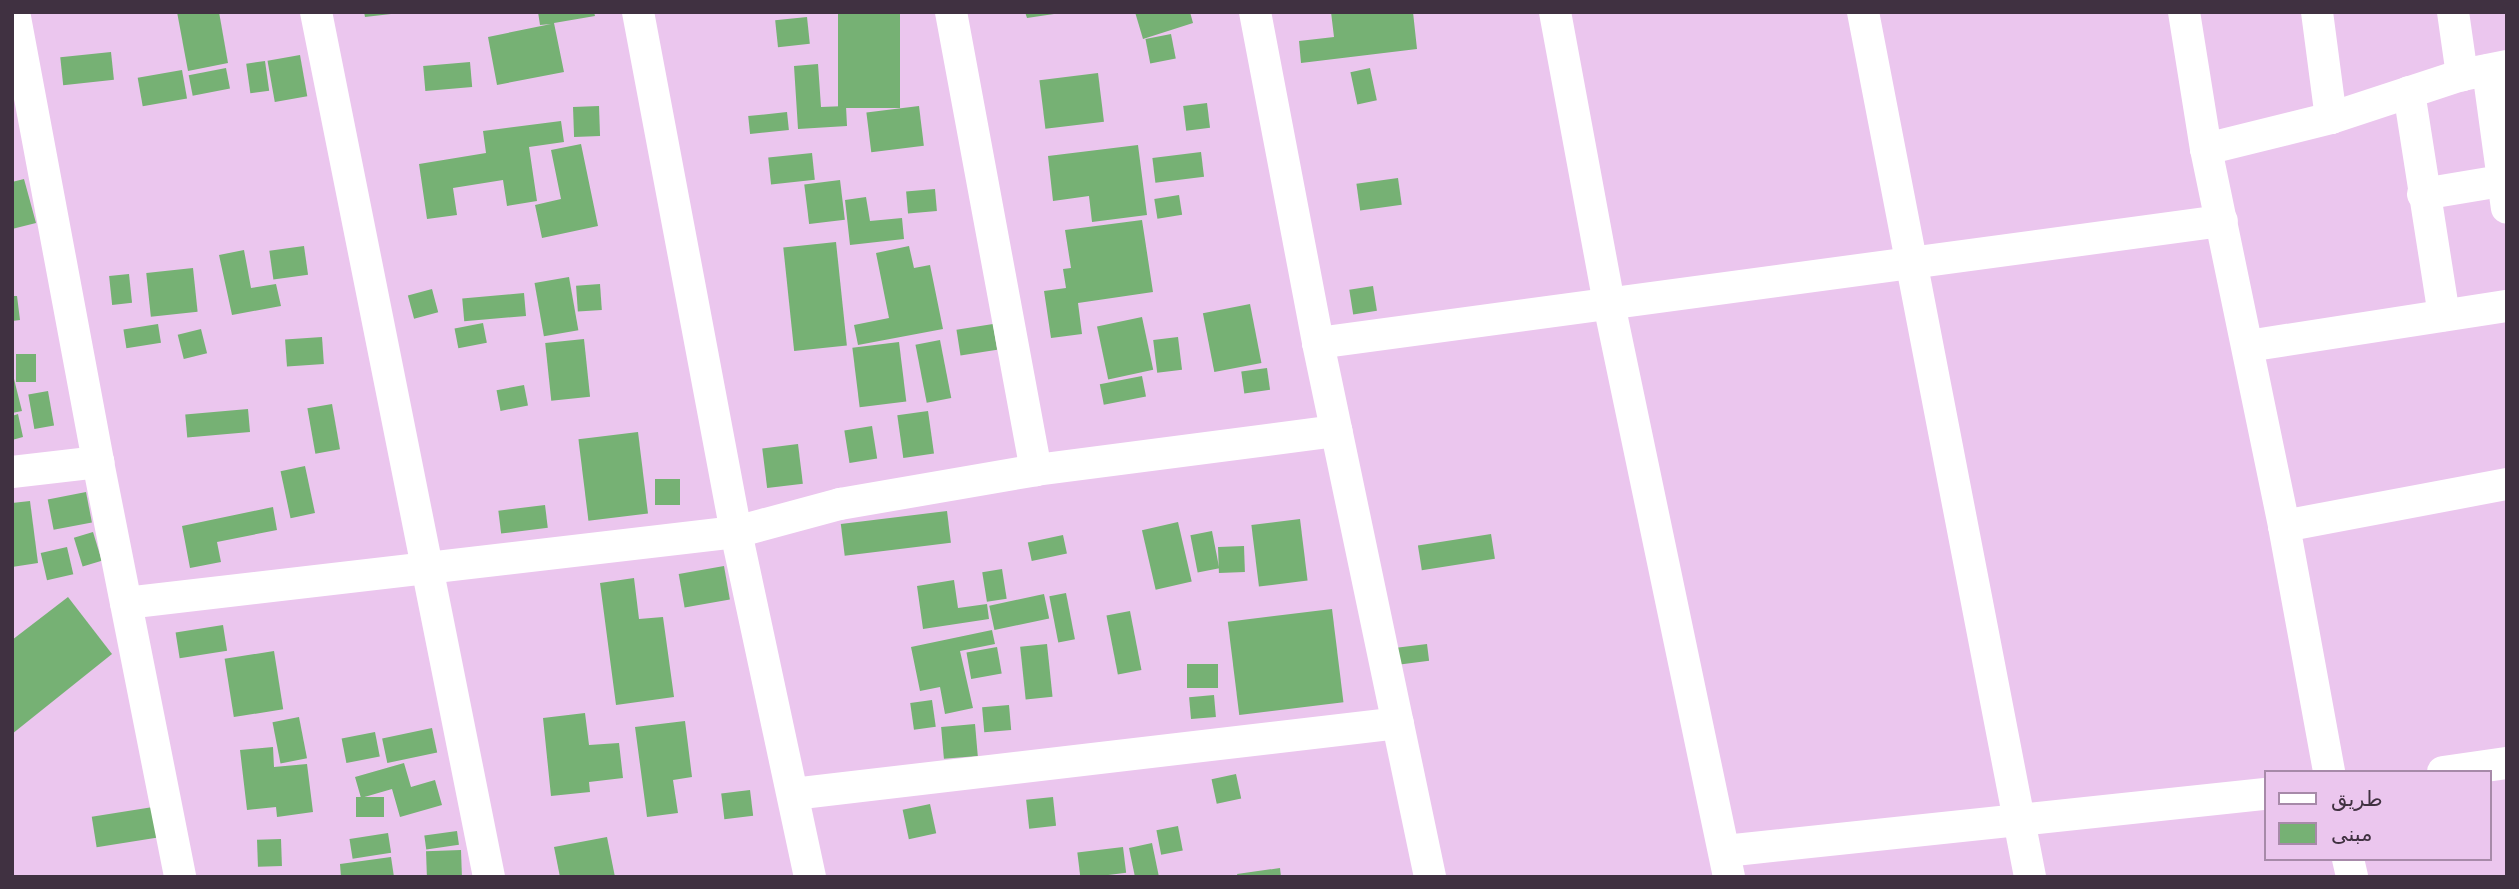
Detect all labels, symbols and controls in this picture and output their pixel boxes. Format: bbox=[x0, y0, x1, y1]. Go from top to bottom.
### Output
legend bbox=[2264, 770, 2491, 861]
text: طريق bbox=[2331, 787, 2383, 811]
text: مبنى bbox=[2331, 822, 2372, 846]

